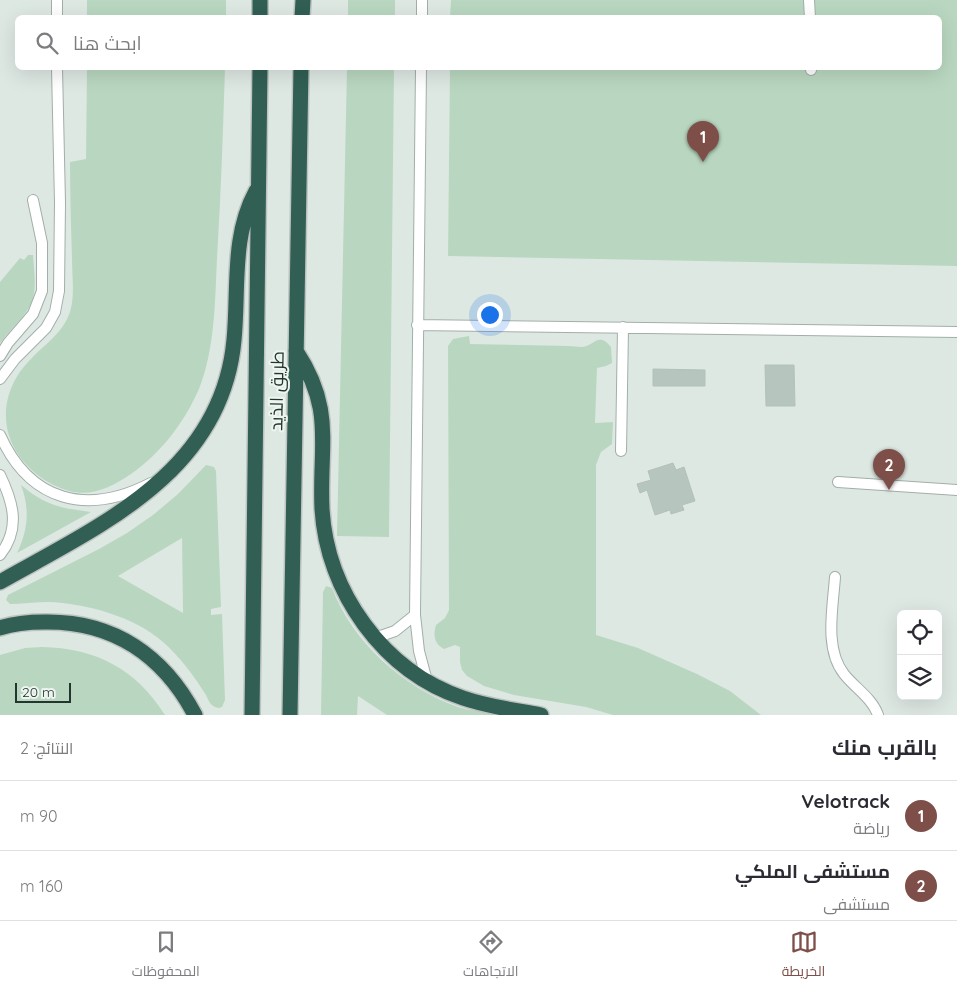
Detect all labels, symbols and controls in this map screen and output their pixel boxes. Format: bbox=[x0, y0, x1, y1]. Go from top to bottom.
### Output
search box bbox=[15, 15, 942, 70]
icon: search bbox=[33, 29, 61, 57]
text: ابحث هنا bbox=[73, 31, 142, 55]
pin: 1 bbox=[687, 121, 719, 162]
your location bbox=[477, 302, 503, 328]
street label: طريق الذيد bbox=[264, 351, 290, 431]
pin: 2 bbox=[873, 449, 905, 490]
map controls bbox=[897, 610, 942, 700]
button: locate bbox=[897, 610, 942, 655]
button: layers bbox=[897, 655, 942, 700]
scale bar bbox=[15, 680, 71, 703]
text: 20 m bbox=[22, 683, 55, 701]
text: بالقرب منك bbox=[832, 734, 937, 760]
text: النتائج: 2 bbox=[20, 738, 73, 758]
text: Velotrack bbox=[801, 789, 890, 813]
text: 90 m bbox=[20, 806, 57, 826]
text: 1 bbox=[918, 806, 924, 826]
text: رياضة bbox=[853, 818, 890, 838]
text: مستشفى الملكي bbox=[735, 859, 890, 883]
text: 160 m bbox=[20, 876, 63, 896]
text: 2 bbox=[916, 876, 926, 896]
text: مستشفى bbox=[823, 894, 890, 914]
tab: المحفوظات bbox=[132, 928, 200, 984]
tab: الاتجاهات bbox=[463, 928, 518, 984]
tab: الخريطة bbox=[782, 928, 825, 984]

